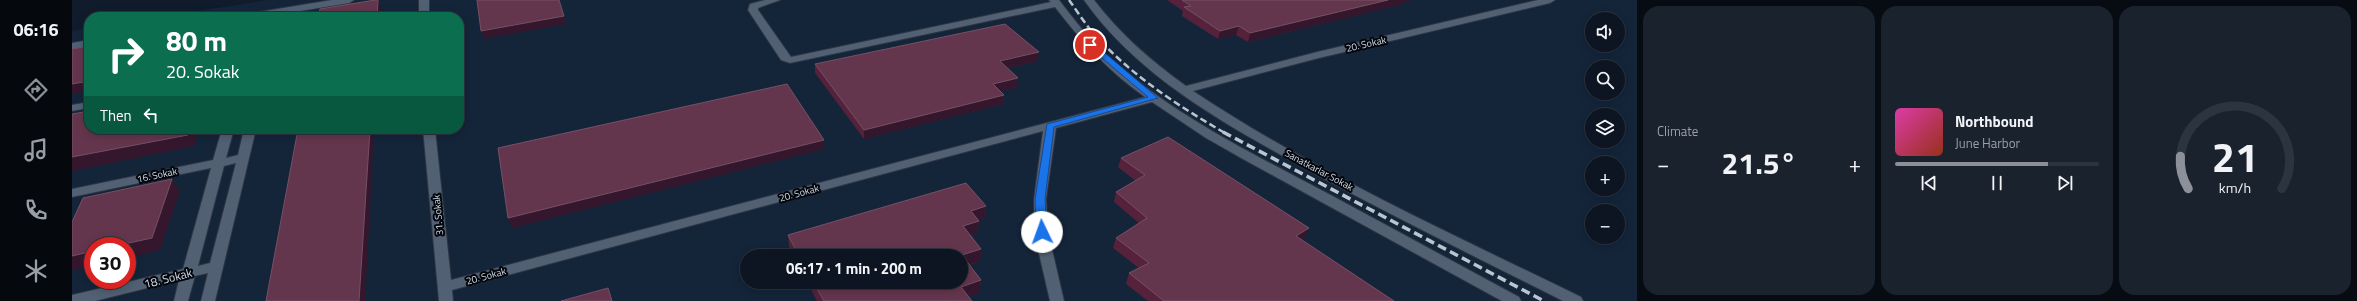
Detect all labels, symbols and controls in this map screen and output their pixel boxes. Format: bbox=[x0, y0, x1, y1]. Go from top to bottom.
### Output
map controls bbox=[1585, 12, 1625, 244]
button: sound bbox=[1585, 12, 1625, 52]
text: 06:16 bbox=[14, 16, 58, 43]
text: 80 m bbox=[166, 19, 227, 62]
icon: right bbox=[100, 28, 152, 80]
pin bbox=[1073, 28, 1107, 62]
street label: 20. Sokak bbox=[1344, 32, 1388, 56]
icon: arrive bbox=[1079, 34, 1101, 56]
text: 20. Sokak bbox=[166, 58, 239, 85]
button: search bbox=[1585, 60, 1625, 100]
icon: directions bbox=[22, 76, 50, 104]
text: Then bbox=[100, 104, 132, 127]
icon: left bbox=[140, 104, 162, 126]
button: layers bbox=[1585, 108, 1625, 148]
text: Northbound bbox=[1955, 110, 2034, 133]
text: Climate bbox=[1657, 121, 1698, 141]
text: 21 bbox=[2212, 124, 2258, 187]
text: June Harbor bbox=[1955, 133, 2020, 153]
icon: music bbox=[22, 136, 50, 164]
text: 21.5° bbox=[1722, 140, 1796, 186]
street label: Sanatkarlar Sokak bbox=[1282, 146, 1356, 195]
text: − bbox=[1657, 147, 1669, 181]
text: + bbox=[1849, 147, 1861, 181]
button: + bbox=[1585, 156, 1625, 196]
street label: 16. Sokak bbox=[135, 163, 179, 187]
icon: previous bbox=[1918, 172, 1940, 194]
icon: pause bbox=[1986, 172, 2008, 194]
icon: next bbox=[2054, 172, 2076, 194]
text: km/h bbox=[2219, 176, 2251, 198]
street label: 20. Sokak bbox=[777, 180, 821, 206]
street label: 31. Sokak bbox=[429, 194, 447, 236]
icon: phone bbox=[22, 196, 50, 224]
button: − bbox=[1585, 204, 1625, 244]
position arrow bbox=[1021, 211, 1063, 253]
speed limit sign: 30 bbox=[84, 237, 136, 289]
icon: climate bbox=[22, 257, 50, 285]
text: 06:17 · 1 min · 200 m bbox=[786, 257, 922, 280]
street label: 18. Sokak bbox=[142, 263, 194, 293]
street label: 20. Sokak bbox=[464, 263, 508, 289]

